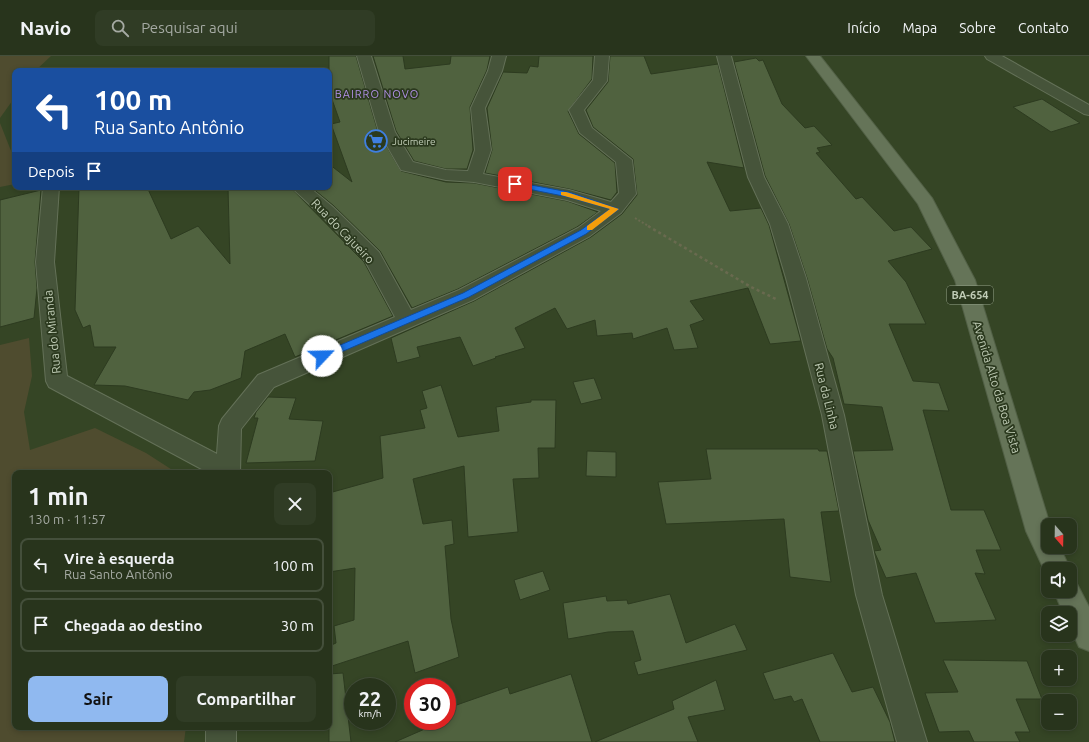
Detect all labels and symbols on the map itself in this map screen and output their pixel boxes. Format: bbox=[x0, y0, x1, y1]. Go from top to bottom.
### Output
district label: BAIRRO NOVO bbox=[335, 88, 419, 100]
supermarket icon: Jucimeire bbox=[363, 128, 389, 154]
place label: Jucimeire bbox=[392, 136, 436, 147]
pin bbox=[498, 167, 532, 201]
street label: Rua do Cajueiro bbox=[309, 196, 377, 266]
road number: BA-654 bbox=[947, 286, 993, 304]
street label: Rua do Miranda bbox=[41, 289, 63, 375]
street label: Avenida Alto da Boa Vista bbox=[971, 319, 1023, 455]
position arrow bbox=[301, 335, 343, 377]
street label: Rua da Linha bbox=[812, 361, 842, 431]
north arrow bbox=[1041, 518, 1077, 554]
speed limit sign: 30 bbox=[404, 678, 456, 730]

